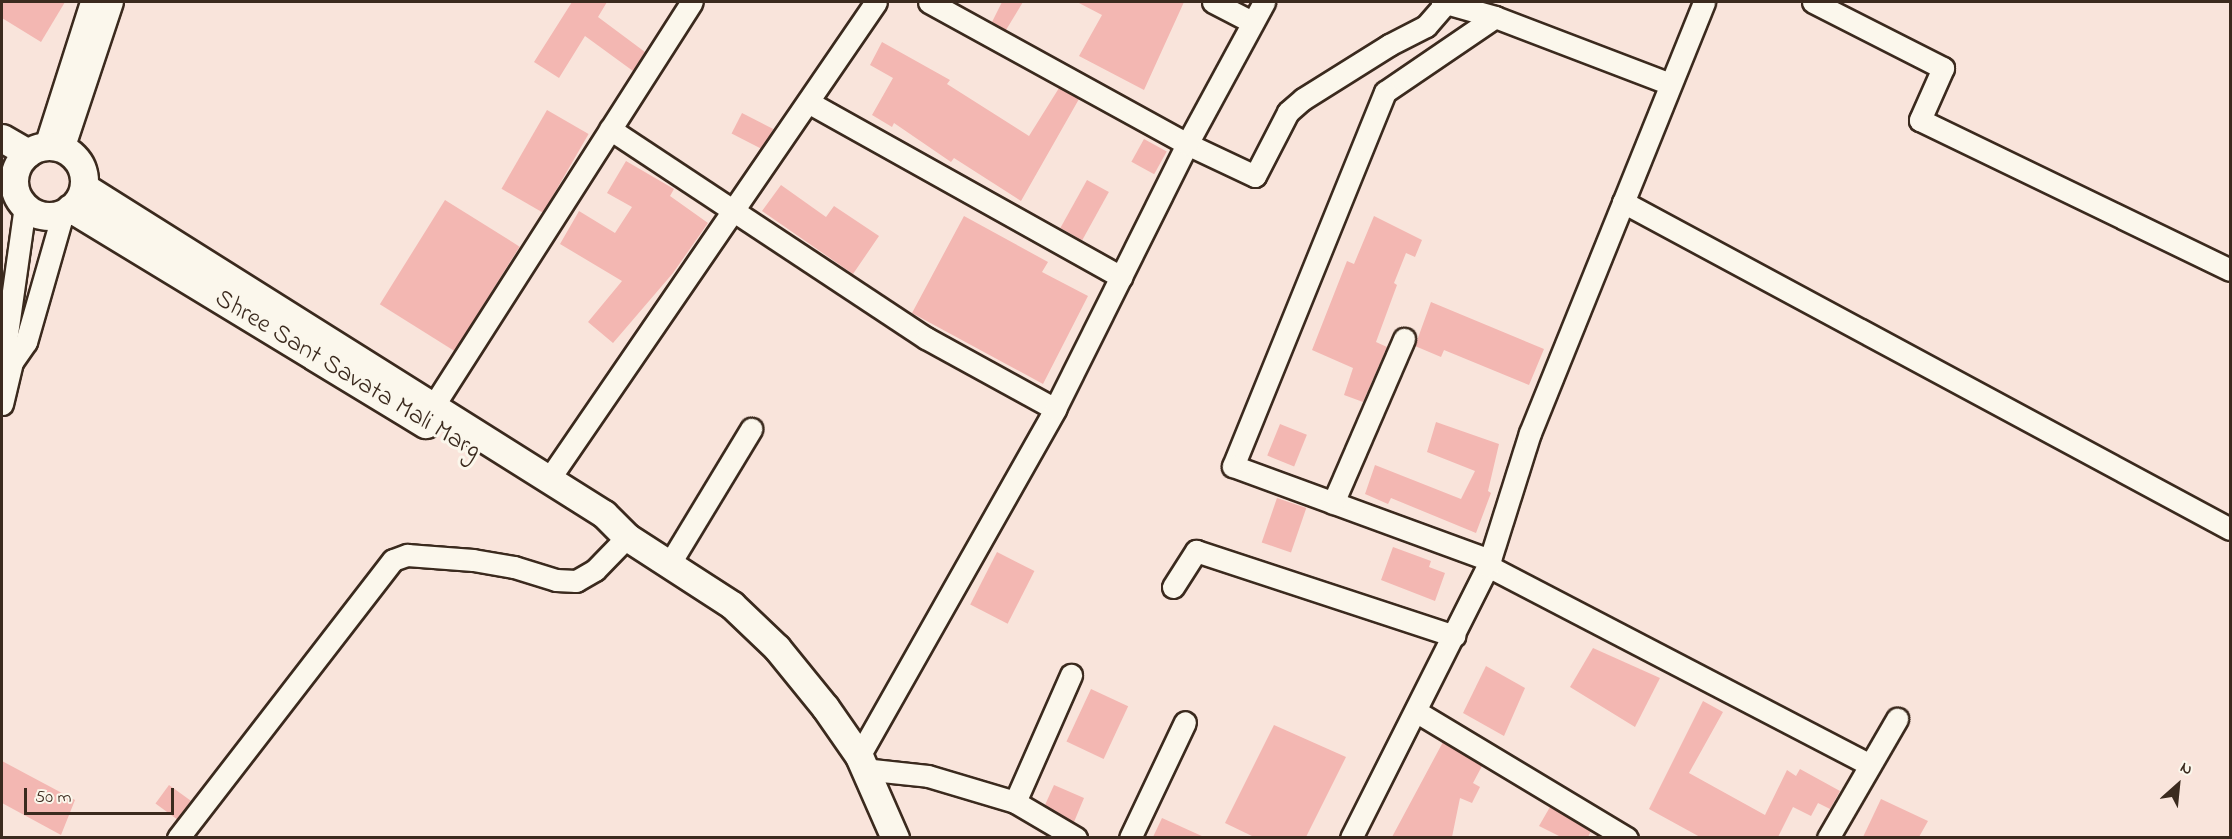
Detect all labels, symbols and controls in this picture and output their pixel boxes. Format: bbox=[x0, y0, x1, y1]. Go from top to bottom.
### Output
street label: Shree Sant Savata Mali Marg bbox=[208, 284, 486, 468]
north arrow bbox=[2148, 755, 2208, 815]
text: N bbox=[2176, 756, 2196, 782]
scale bar bbox=[27, 776, 177, 814]
text: 50 m bbox=[35, 785, 72, 811]

